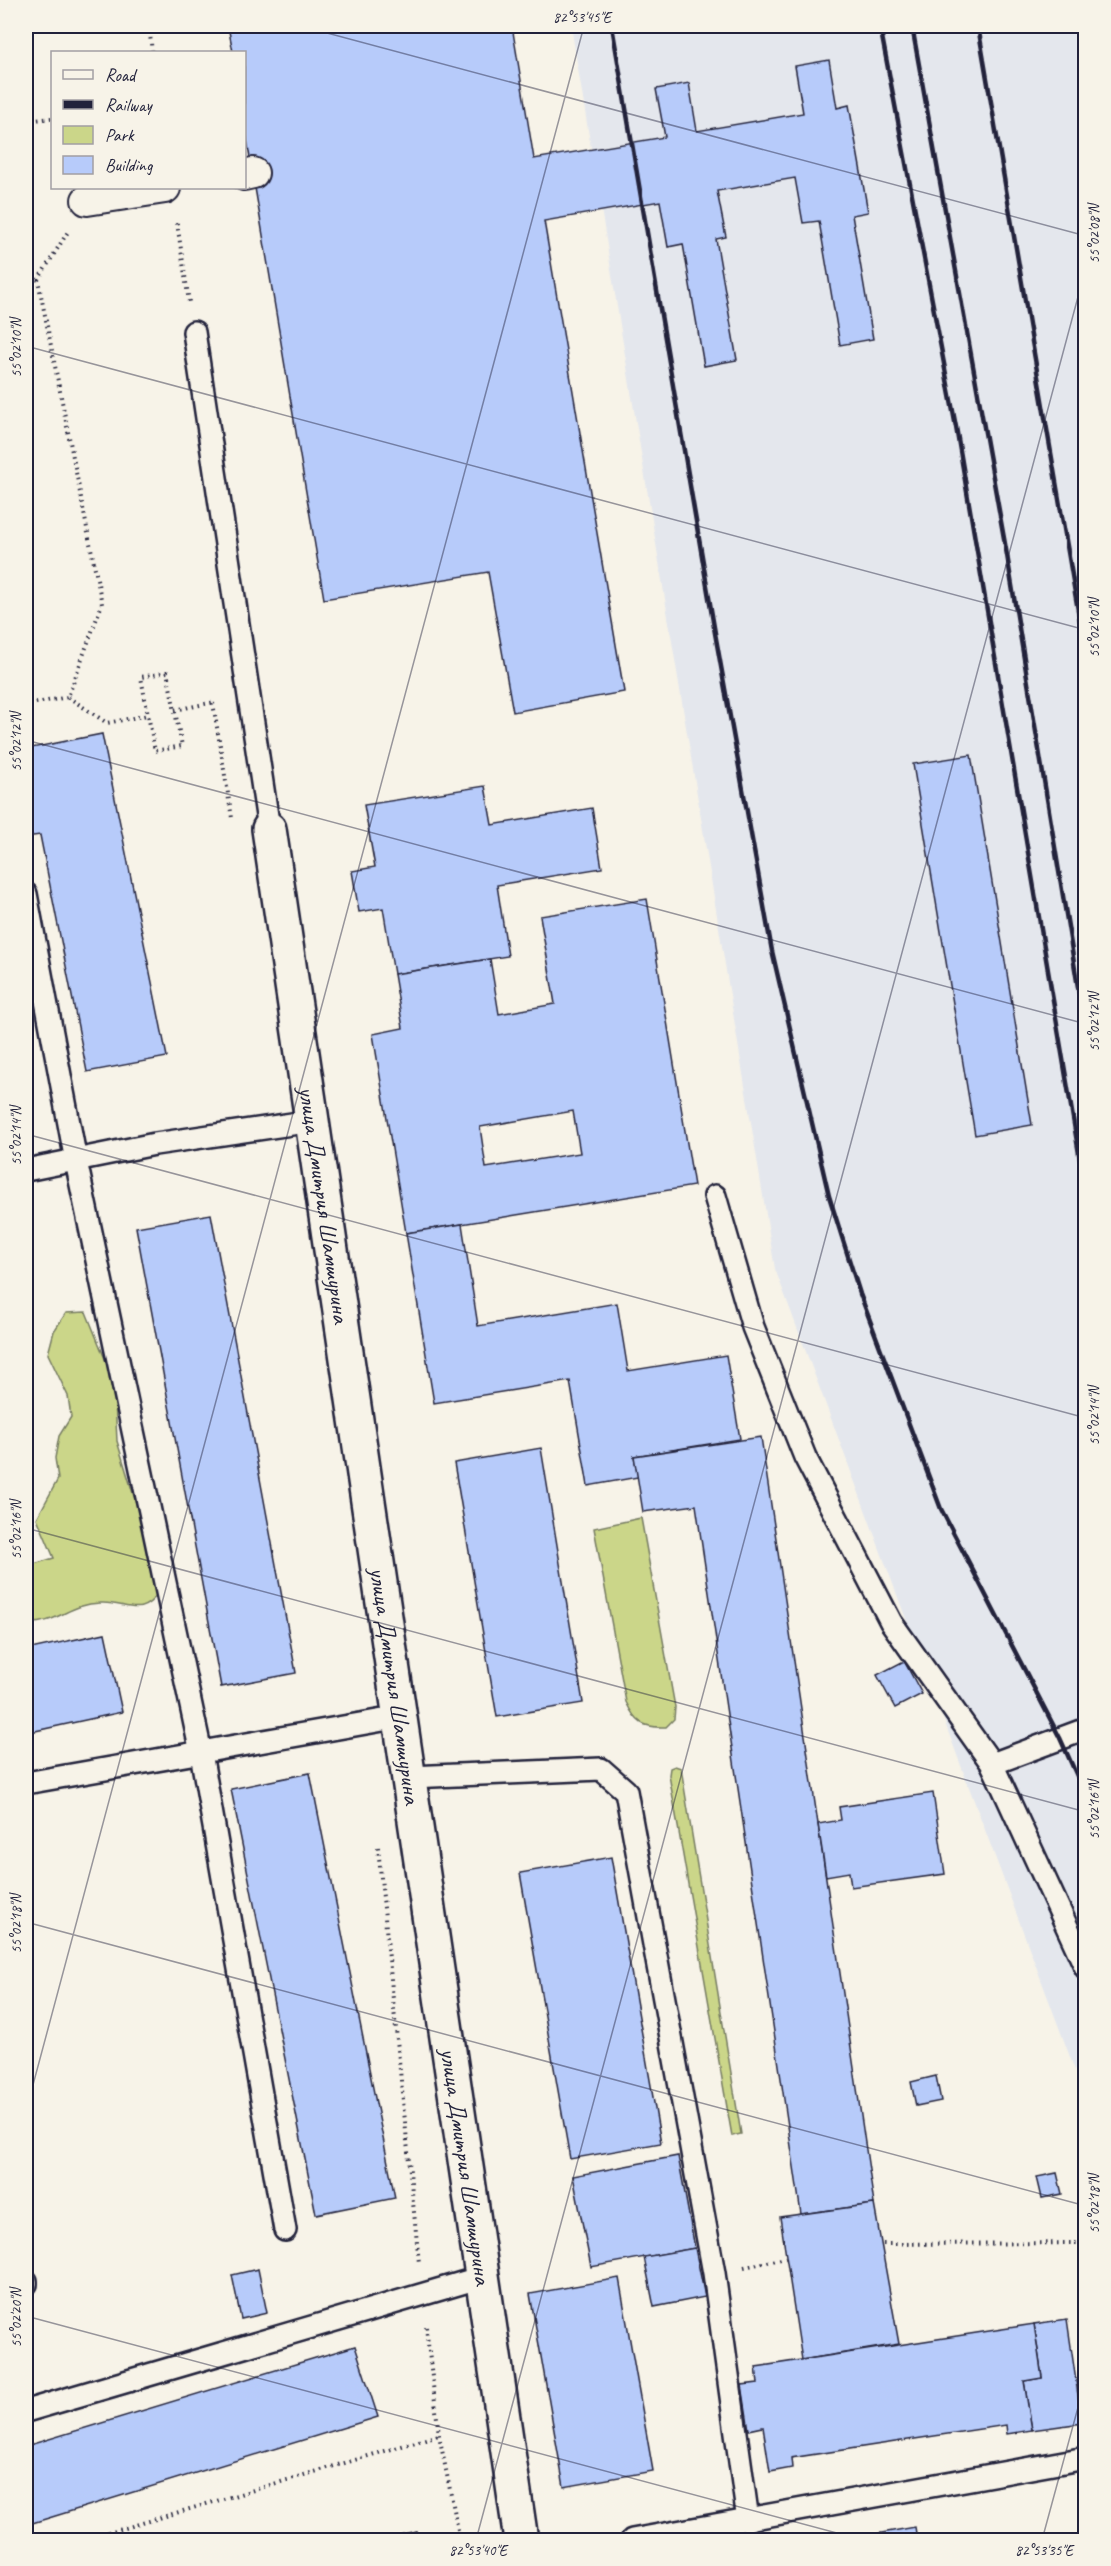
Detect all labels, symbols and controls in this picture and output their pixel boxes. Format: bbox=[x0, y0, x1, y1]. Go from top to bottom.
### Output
text: 82°53'45"E bbox=[553, 8, 613, 27]
legend bbox=[51, 51, 246, 189]
text: Road bbox=[105, 64, 138, 86]
text: Railway bbox=[105, 94, 153, 116]
text: Park bbox=[105, 124, 135, 146]
text: Building bbox=[105, 154, 154, 176]
text: 55°02'08"N bbox=[1085, 201, 1104, 264]
text: 55°02'10"N bbox=[7, 315, 26, 378]
text: 55°02'10"N bbox=[1085, 595, 1104, 658]
text: 55°02'12"N bbox=[7, 709, 26, 772]
text: 55°02'12"N bbox=[1085, 989, 1104, 1052]
street label: улица Дмитрия Шамшурина bbox=[292, 1083, 357, 1327]
text: 55°02'14"N bbox=[7, 1103, 26, 1166]
text: 55°02'14"N bbox=[1085, 1383, 1104, 1446]
text: 55°02'16"N bbox=[7, 1497, 26, 1560]
street label: улица Дмитрия Шамшурина bbox=[363, 1563, 428, 1808]
text: 55°02'16"N bbox=[1085, 1777, 1104, 1840]
text: 55°02'18"N bbox=[7, 1891, 26, 1954]
street label: улица Дмитрия Шамшурина bbox=[433, 2044, 498, 2288]
text: 55°02'18"N bbox=[1085, 2171, 1104, 2234]
text: 55°02'20"N bbox=[7, 2285, 26, 2348]
text: 82°53'40"E bbox=[449, 2541, 509, 2560]
text: 82°53'35"E bbox=[1015, 2541, 1075, 2560]

